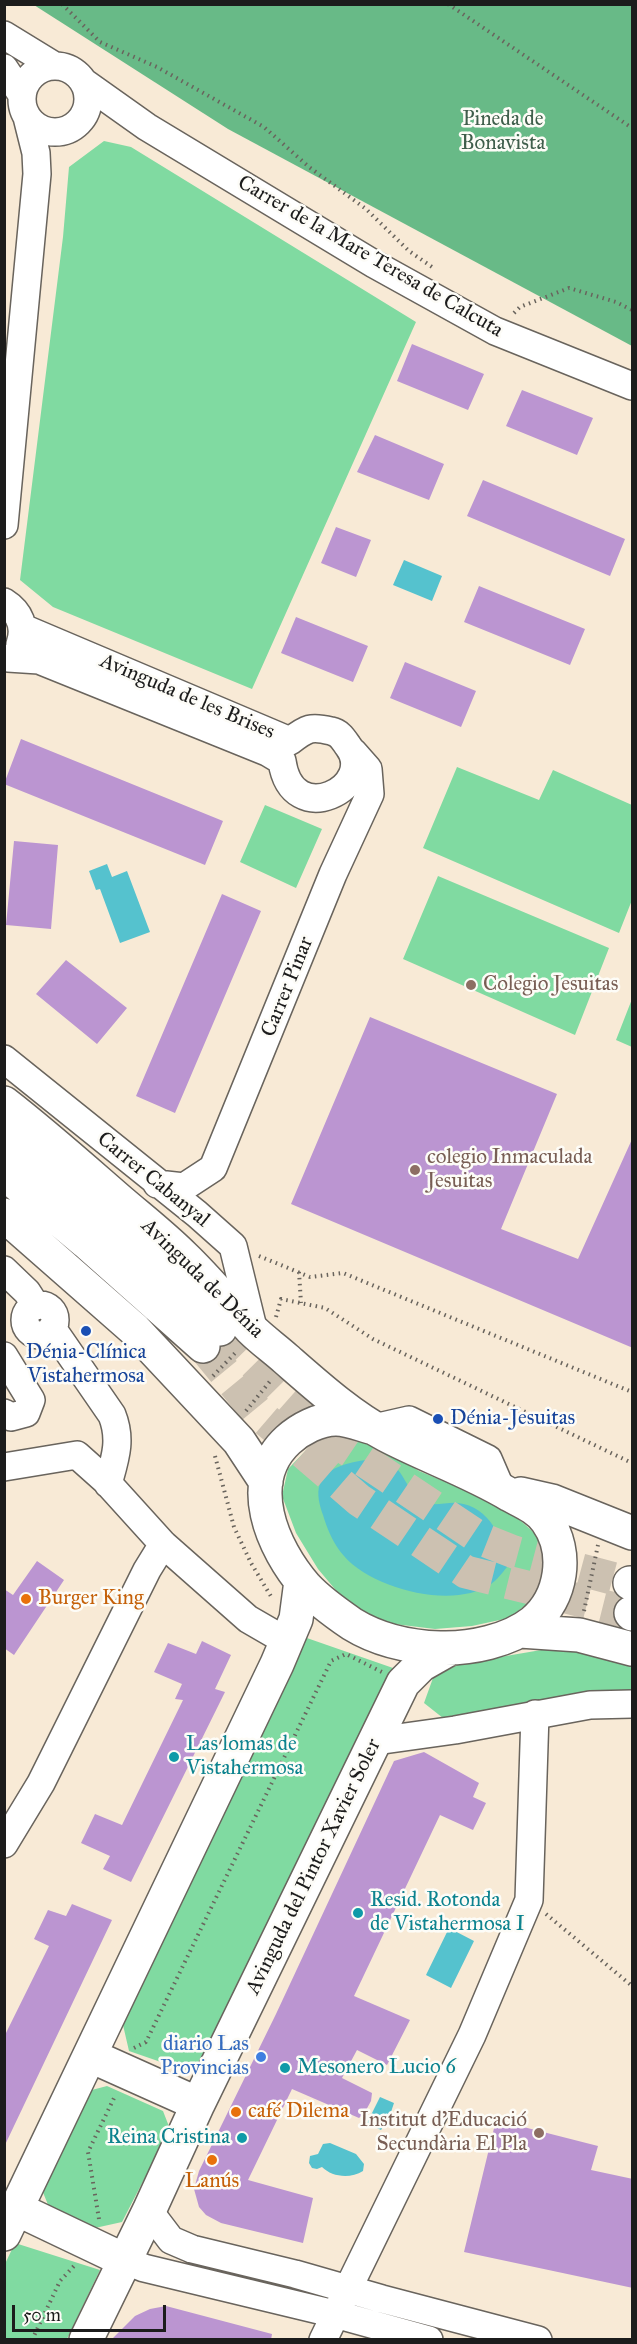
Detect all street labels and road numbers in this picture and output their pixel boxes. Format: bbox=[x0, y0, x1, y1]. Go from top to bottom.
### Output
street label: Carrer de la Mare Teresa de Calcuta bbox=[233, 171, 507, 343]
street label: Avinguda de les Brises bbox=[96, 649, 278, 745]
street label: Carrer Pinar bbox=[256, 933, 320, 1041]
street label: Carrer Cabanyal bbox=[92, 1127, 214, 1233]
street label: Avinguda de Dénia bbox=[135, 1214, 269, 1344]
street label: Avinguda del Pintor Xavier Soler bbox=[241, 1735, 387, 1999]

